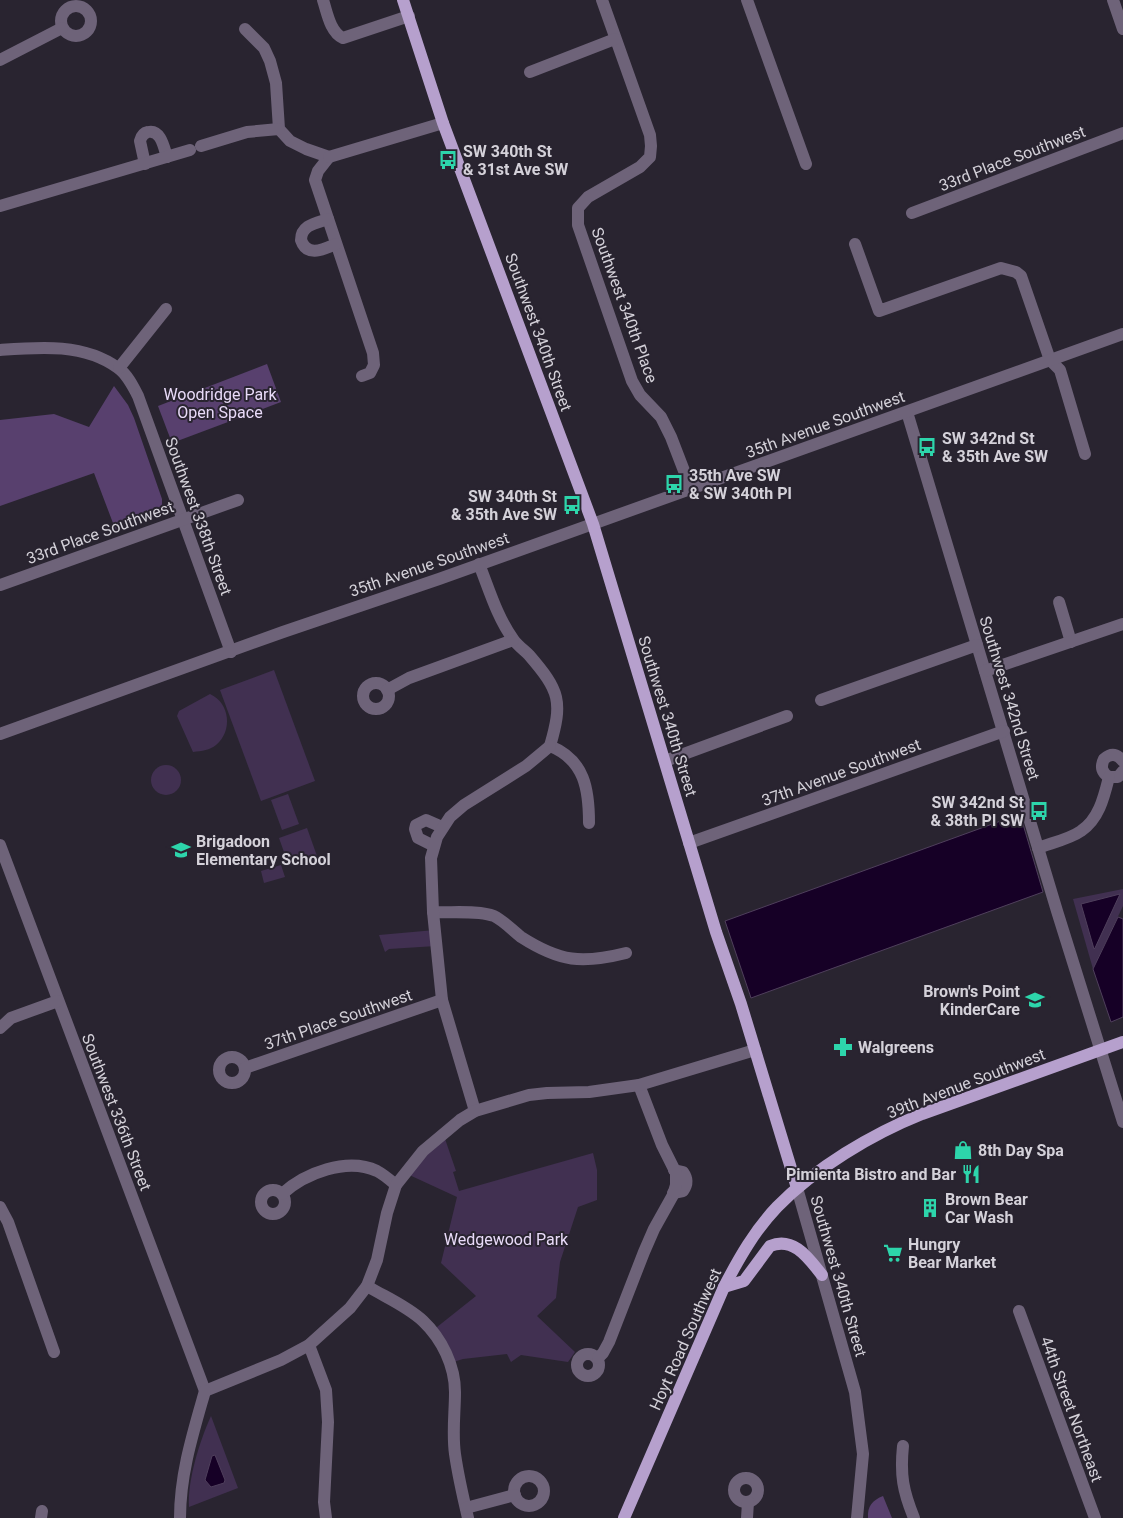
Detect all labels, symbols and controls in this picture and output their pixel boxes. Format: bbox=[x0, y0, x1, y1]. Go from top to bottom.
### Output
street label: 33rd Place Southwest bbox=[936, 122, 1088, 195]
place label: SW 340th St & 31st Ave SW bbox=[463, 142, 568, 179]
bus stop icon: SW 340th St & 31st Ave SW bbox=[437, 149, 459, 171]
street label: Southwest 340th Place bbox=[588, 225, 662, 385]
street label: Southwest 340th Street bbox=[501, 251, 576, 414]
park label: Woodridge Park Open Space bbox=[163, 385, 278, 422]
street label: 35th Avenue Southwest bbox=[743, 387, 907, 462]
place label: SW 342nd St & 35th Ave SW bbox=[942, 429, 1048, 466]
street label: Southwest 338th Street bbox=[161, 435, 236, 598]
bus stop icon: SW 342nd St & 35th Ave SW bbox=[916, 436, 938, 458]
place label: 35th Ave SW & SW 340th Pl bbox=[689, 466, 792, 503]
bus stop icon: 35th Ave SW & SW 340th Pl bbox=[663, 473, 685, 495]
place label: SW 340th St & 35th Ave SW bbox=[451, 487, 558, 524]
bus stop icon: SW 340th St & 35th Ave SW bbox=[561, 494, 583, 516]
street label: 33rd Place Southwest bbox=[24, 497, 176, 568]
street label: 35th Avenue Southwest bbox=[347, 528, 512, 601]
street label: Southwest 342nd Street bbox=[976, 614, 1044, 782]
street label: Southwest 340th Street bbox=[634, 634, 701, 799]
street label: 37th Avenue Southwest bbox=[759, 735, 923, 810]
place label: SW 342nd St & 38th Pl SW bbox=[930, 793, 1025, 830]
bus stop icon: SW 342nd St & 38th Pl SW bbox=[1028, 800, 1050, 822]
place label: Brigadoon Elementary School bbox=[196, 832, 331, 869]
school or university icon: Brigadoon Elementary School bbox=[170, 839, 192, 861]
place label: Brown's Point KinderCare bbox=[923, 982, 1021, 1019]
street label: 37th Place Southwest bbox=[262, 985, 415, 1054]
school or university icon: Brown's Point KinderCare bbox=[1024, 989, 1046, 1011]
street label: Southwest 336th Street bbox=[78, 1031, 155, 1193]
pharmacy icon: Walgreens bbox=[832, 1036, 854, 1058]
place label: Walgreens bbox=[858, 1038, 934, 1057]
street label: 39th Avenue Southwest bbox=[884, 1045, 1048, 1122]
shop icon: 8th Day Spa bbox=[952, 1139, 974, 1161]
place label: 8th Day Spa bbox=[978, 1141, 1064, 1160]
restaurant icon: Pimienta Bistro and Bar bbox=[960, 1163, 982, 1185]
place label: Pimienta Bistro and Bar bbox=[786, 1165, 956, 1184]
place label: Brown Bear Car Wash bbox=[945, 1190, 1028, 1227]
street label: Southwest 340th Street bbox=[806, 1193, 871, 1359]
building icon: Brown Bear Car Wash bbox=[919, 1197, 941, 1219]
park label: Wedgewood Park bbox=[444, 1230, 569, 1249]
place label: Hungry Bear Market bbox=[908, 1235, 997, 1272]
supermarket icon: Hungry Bear Market bbox=[882, 1242, 904, 1264]
street label: Hoyt Road Southwest bbox=[646, 1265, 725, 1413]
street label: 44th Street Northeast bbox=[1036, 1334, 1107, 1484]

